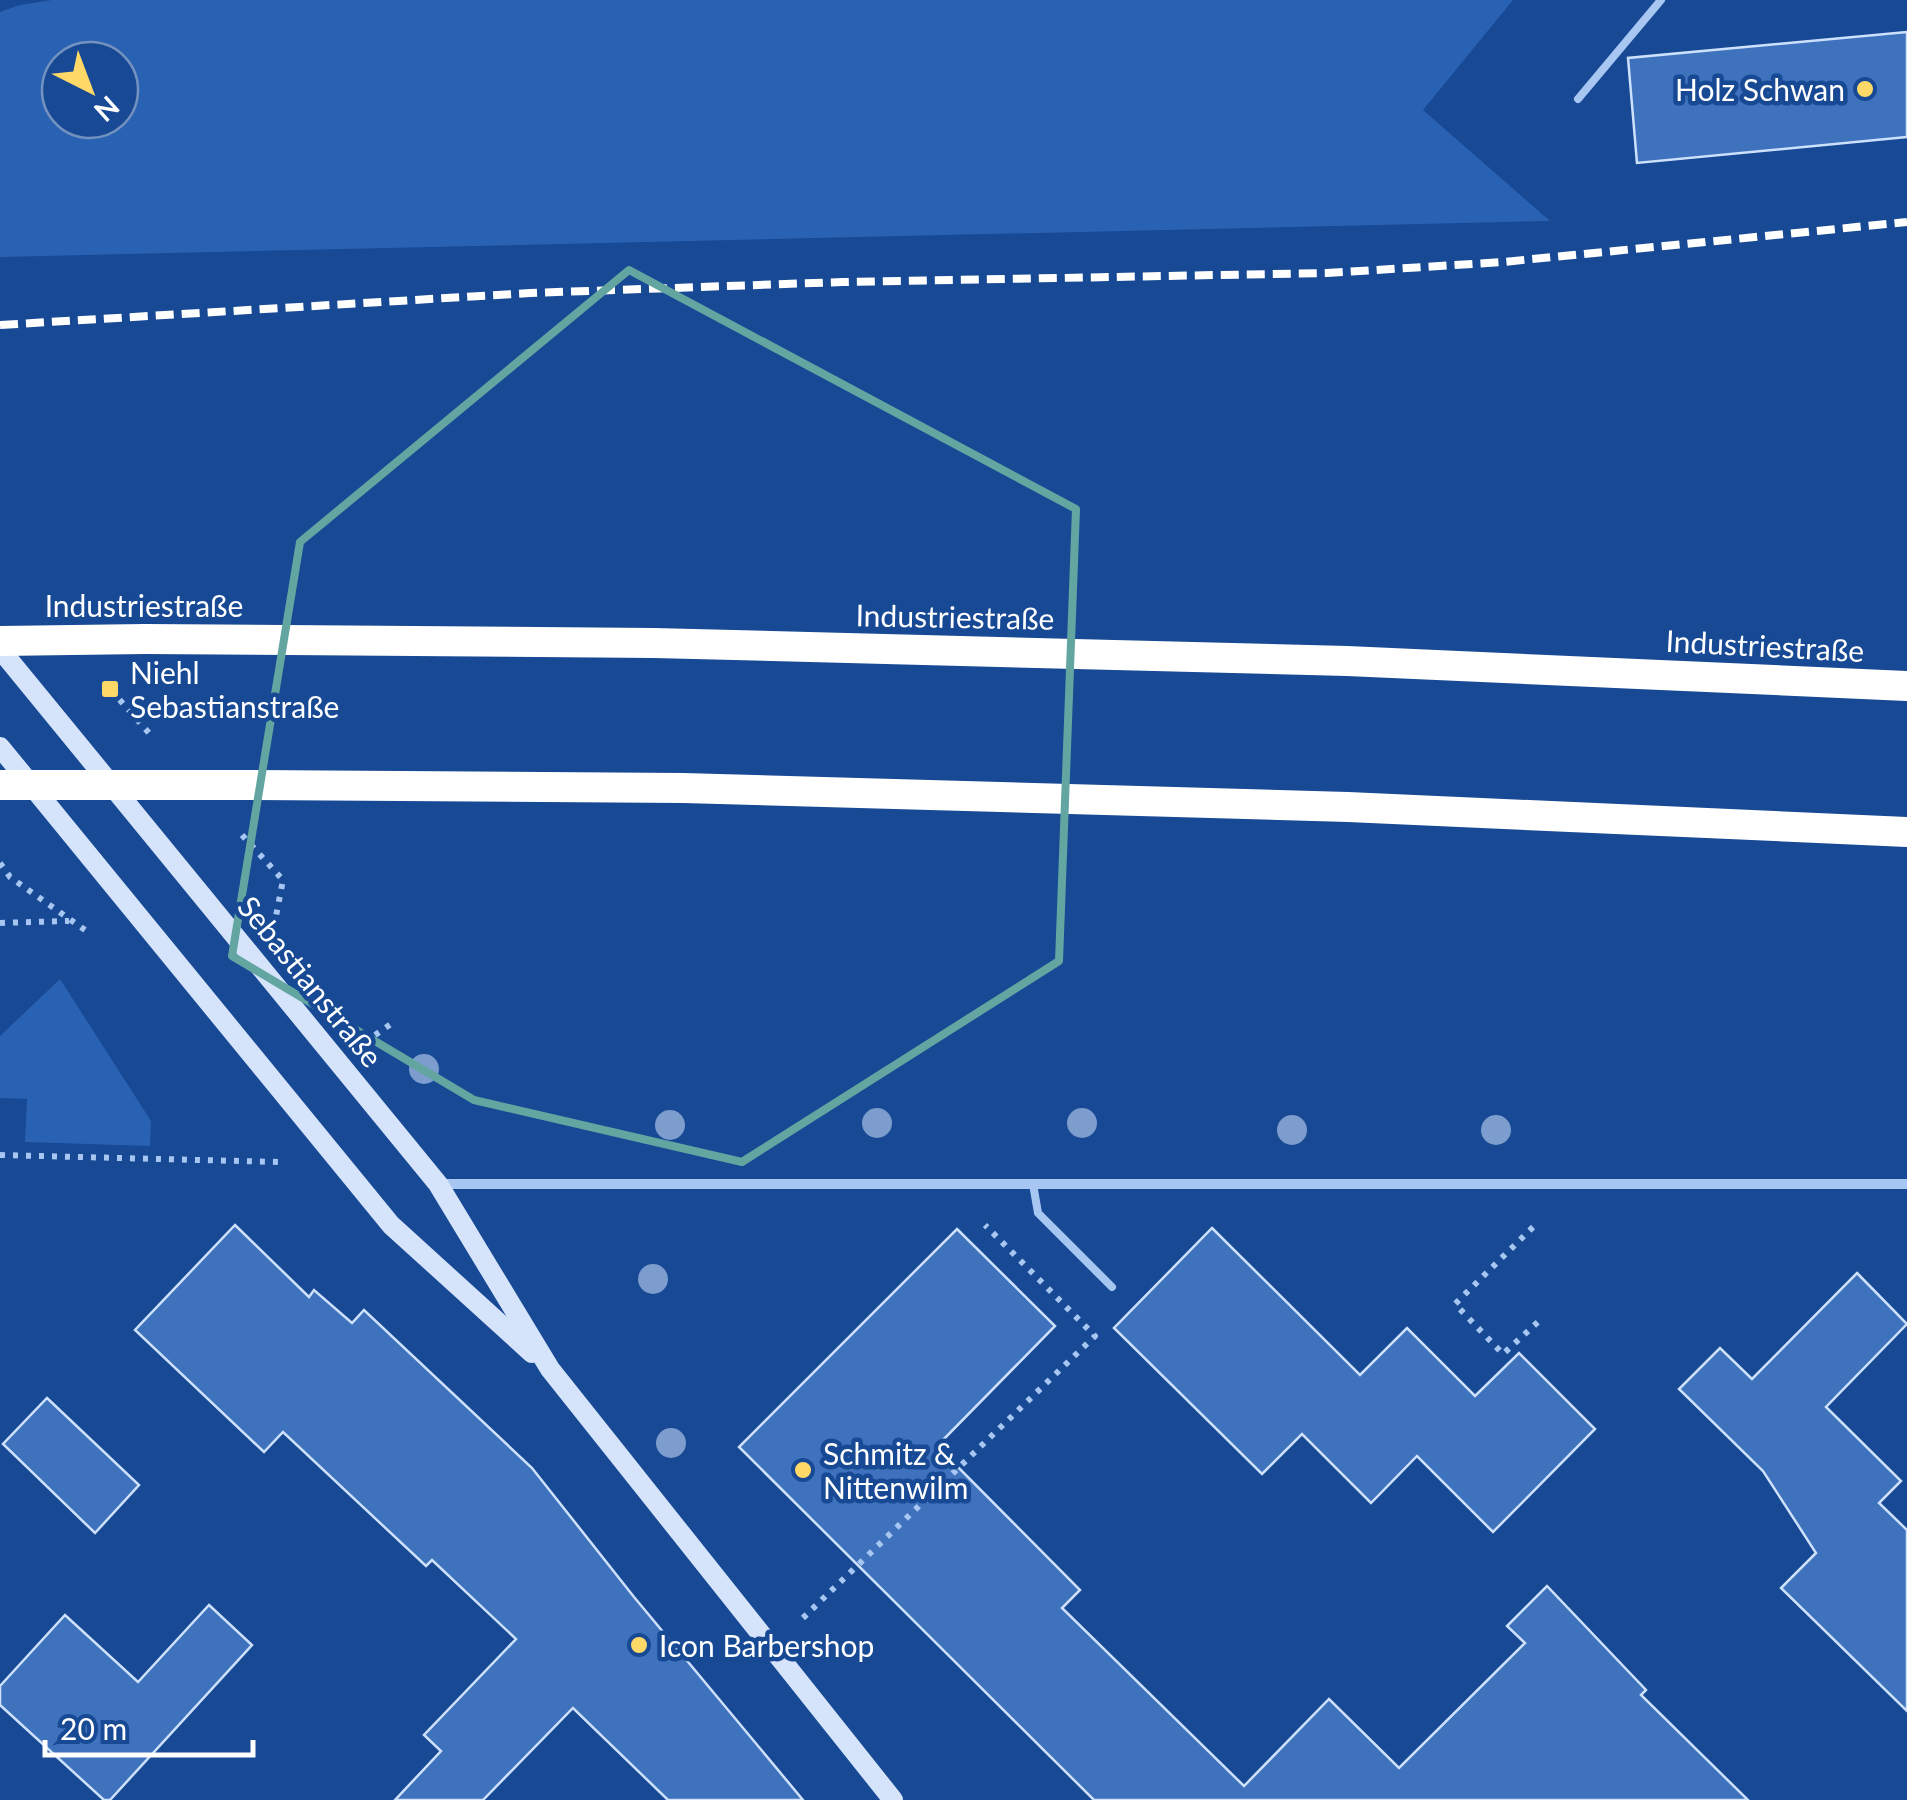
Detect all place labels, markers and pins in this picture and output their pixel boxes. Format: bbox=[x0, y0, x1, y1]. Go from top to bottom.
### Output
place label: Holz Schwan bbox=[1675, 71, 1845, 107]
marker: Holz Schwan bbox=[1854, 78, 1876, 100]
place label: Niehl Sebastianstraße bbox=[130, 654, 339, 724]
marker: Niehl Sebastianstraße bbox=[99, 678, 121, 700]
place label: Schmitz & Nittenwilm bbox=[823, 1435, 968, 1505]
marker: Schmitz & Nittenwilm bbox=[792, 1459, 814, 1481]
place label: Icon Barbershop bbox=[659, 1627, 874, 1663]
marker: Icon Barbershop bbox=[628, 1634, 650, 1656]

